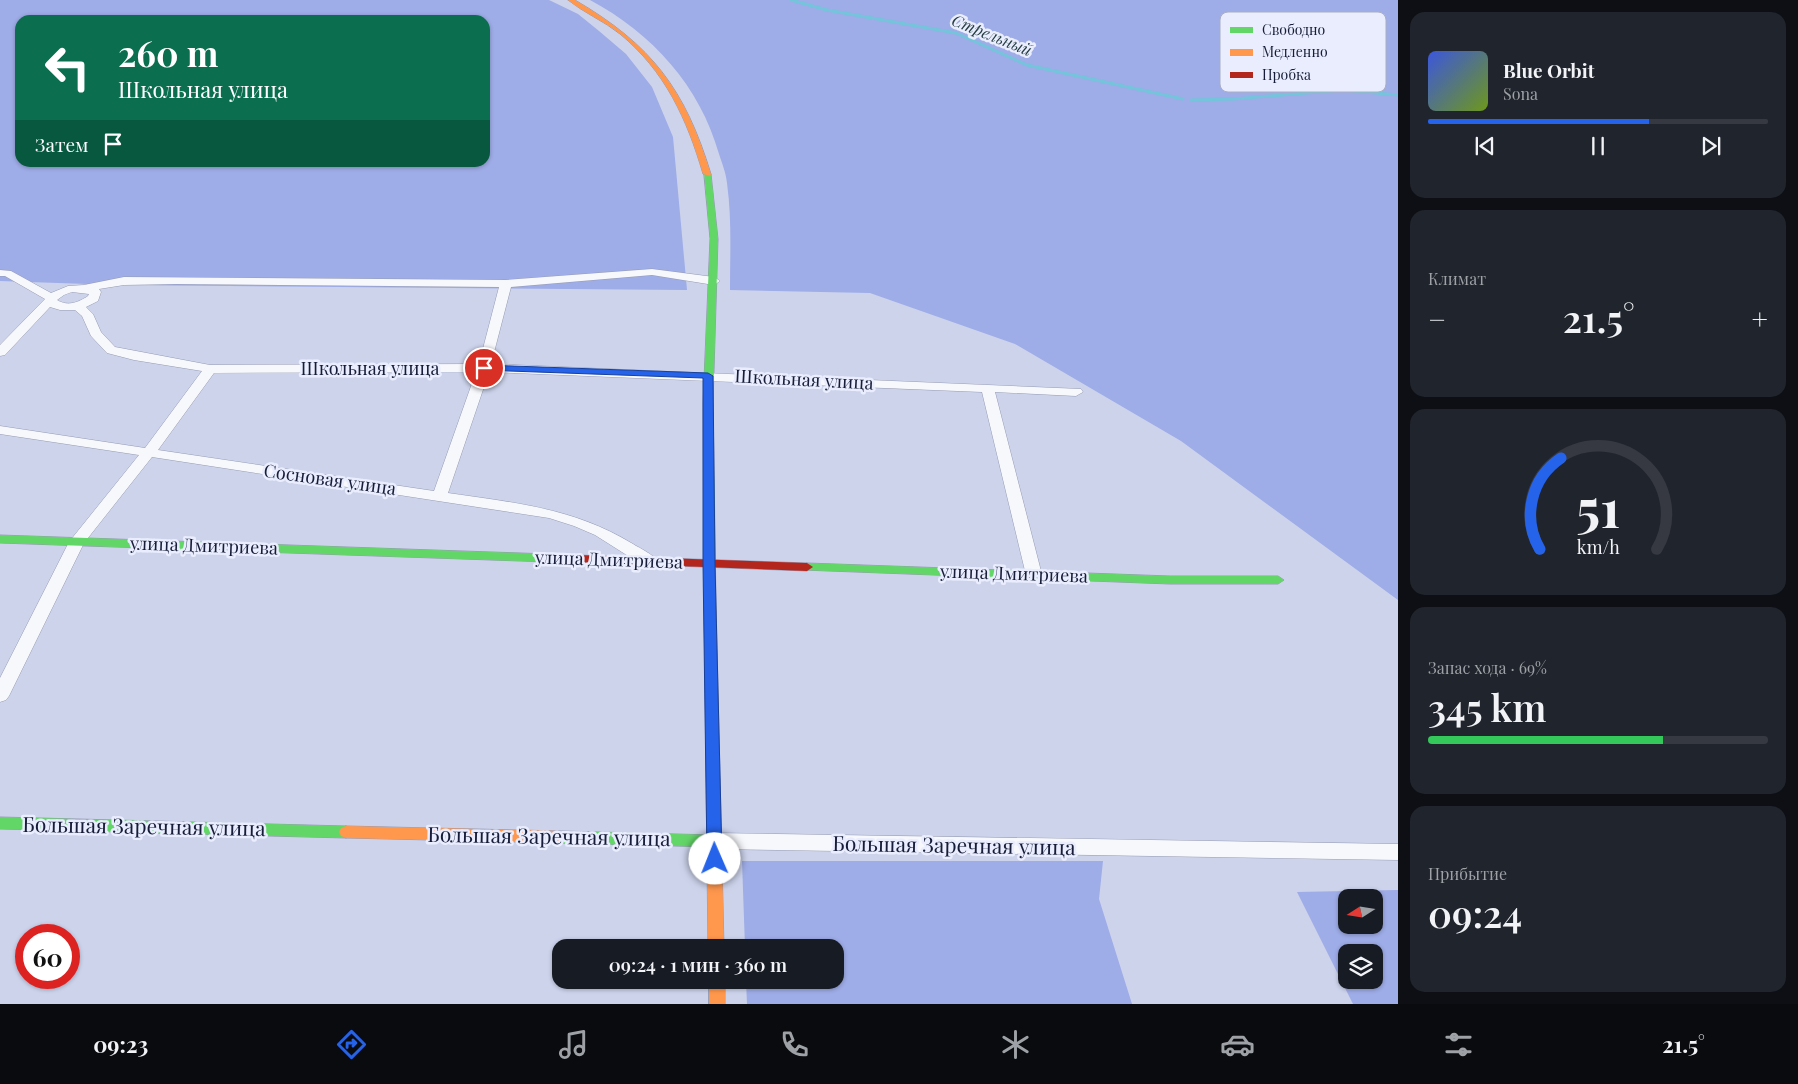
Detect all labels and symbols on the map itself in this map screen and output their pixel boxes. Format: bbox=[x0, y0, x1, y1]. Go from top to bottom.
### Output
water label: Стрельный bbox=[949, 9, 1036, 60]
legend bbox=[1220, 12, 1386, 92]
text: Свободно bbox=[1262, 20, 1326, 39]
text: Медленно bbox=[1262, 42, 1328, 61]
text: Пробка bbox=[1262, 65, 1311, 84]
pin bbox=[463, 347, 505, 389]
street label: Школьная улица bbox=[301, 356, 440, 380]
street label: Школьная улица bbox=[734, 363, 874, 395]
street label: Сосновая улица bbox=[262, 458, 398, 500]
street label: улица Дмитриева bbox=[129, 530, 278, 560]
street label: улица Дмитриева bbox=[534, 544, 683, 574]
street label: улица Дмитриева bbox=[939, 558, 1088, 588]
street label: Большая Заречная улица bbox=[22, 809, 266, 841]
street label: Большая Заречная улица bbox=[427, 819, 671, 851]
street label: Большая Заречная улица bbox=[832, 828, 1076, 860]
position arrow bbox=[688, 832, 740, 884]
north arrow bbox=[1338, 889, 1382, 934]
speed limit sign: 60 bbox=[15, 924, 80, 989]

